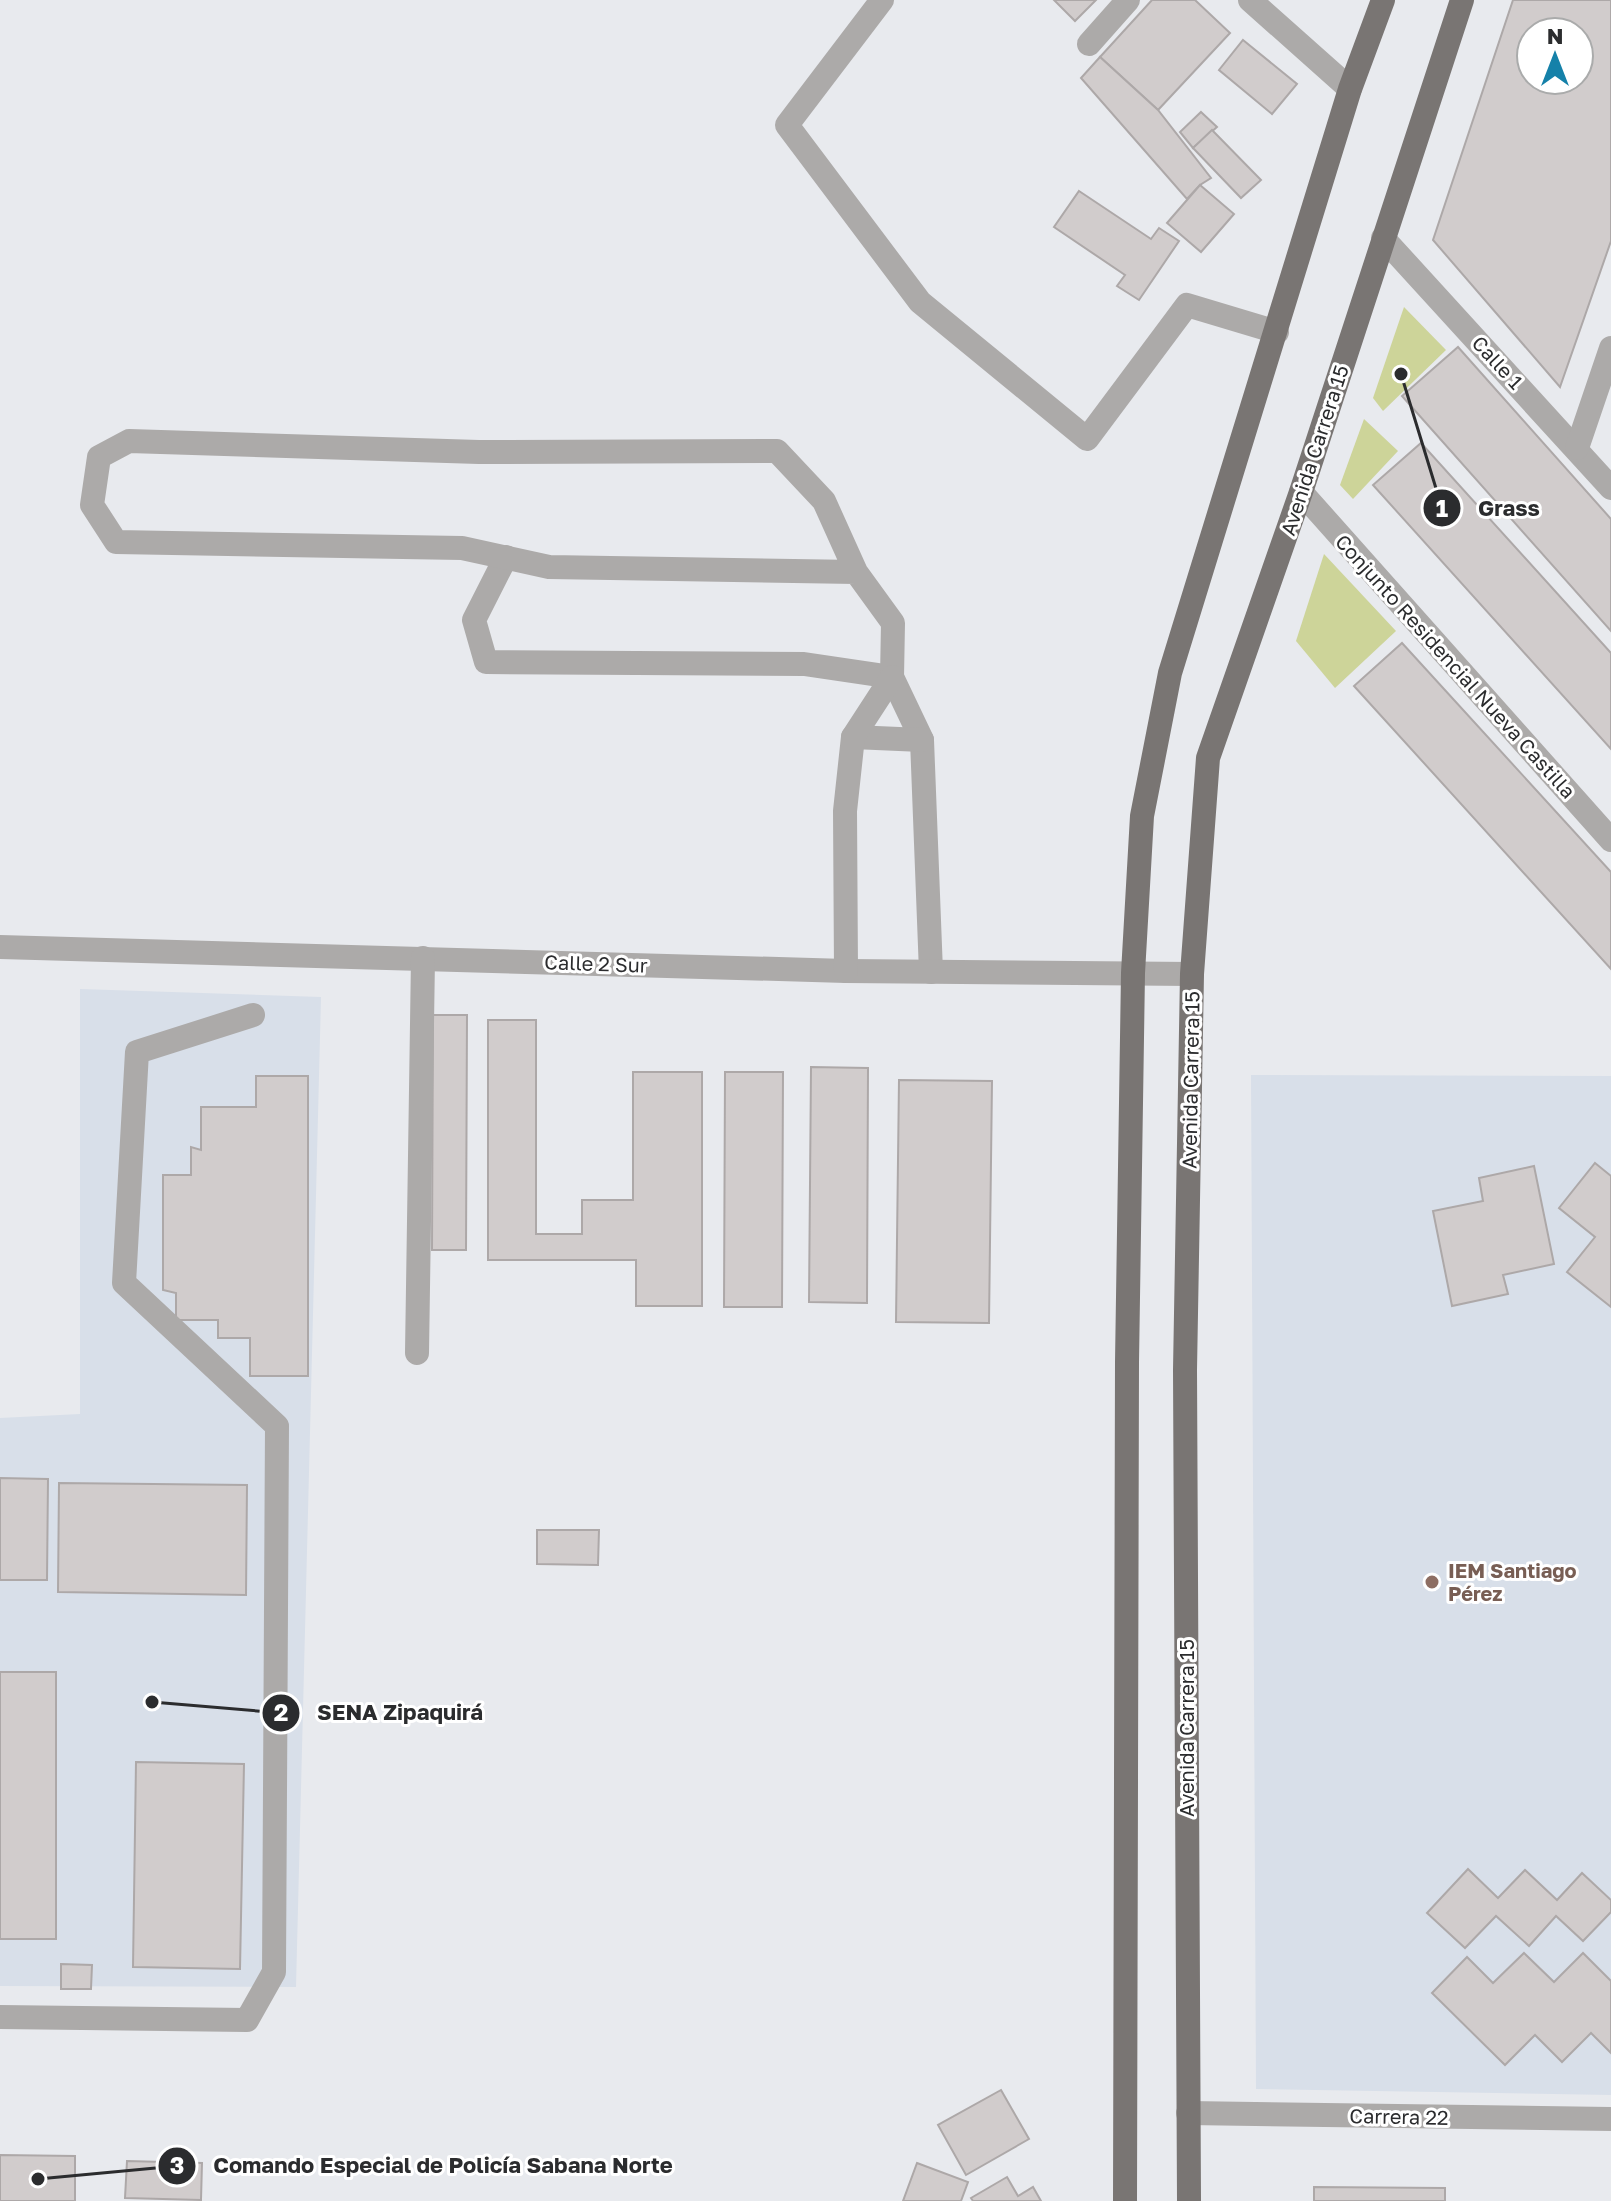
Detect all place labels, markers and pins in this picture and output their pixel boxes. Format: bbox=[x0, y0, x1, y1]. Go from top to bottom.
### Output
callout: Grass bbox=[1422, 485, 1556, 531]
place label: IEM Santiago Pérez bbox=[1448, 1558, 1577, 1605]
marker: IEM Santiago Pérez bbox=[1423, 1573, 1441, 1591]
callout: SENA Zipaquirá bbox=[261, 1690, 500, 1736]
callout: Comando Especial de Policía Sabana Norte bbox=[157, 2143, 689, 2189]

